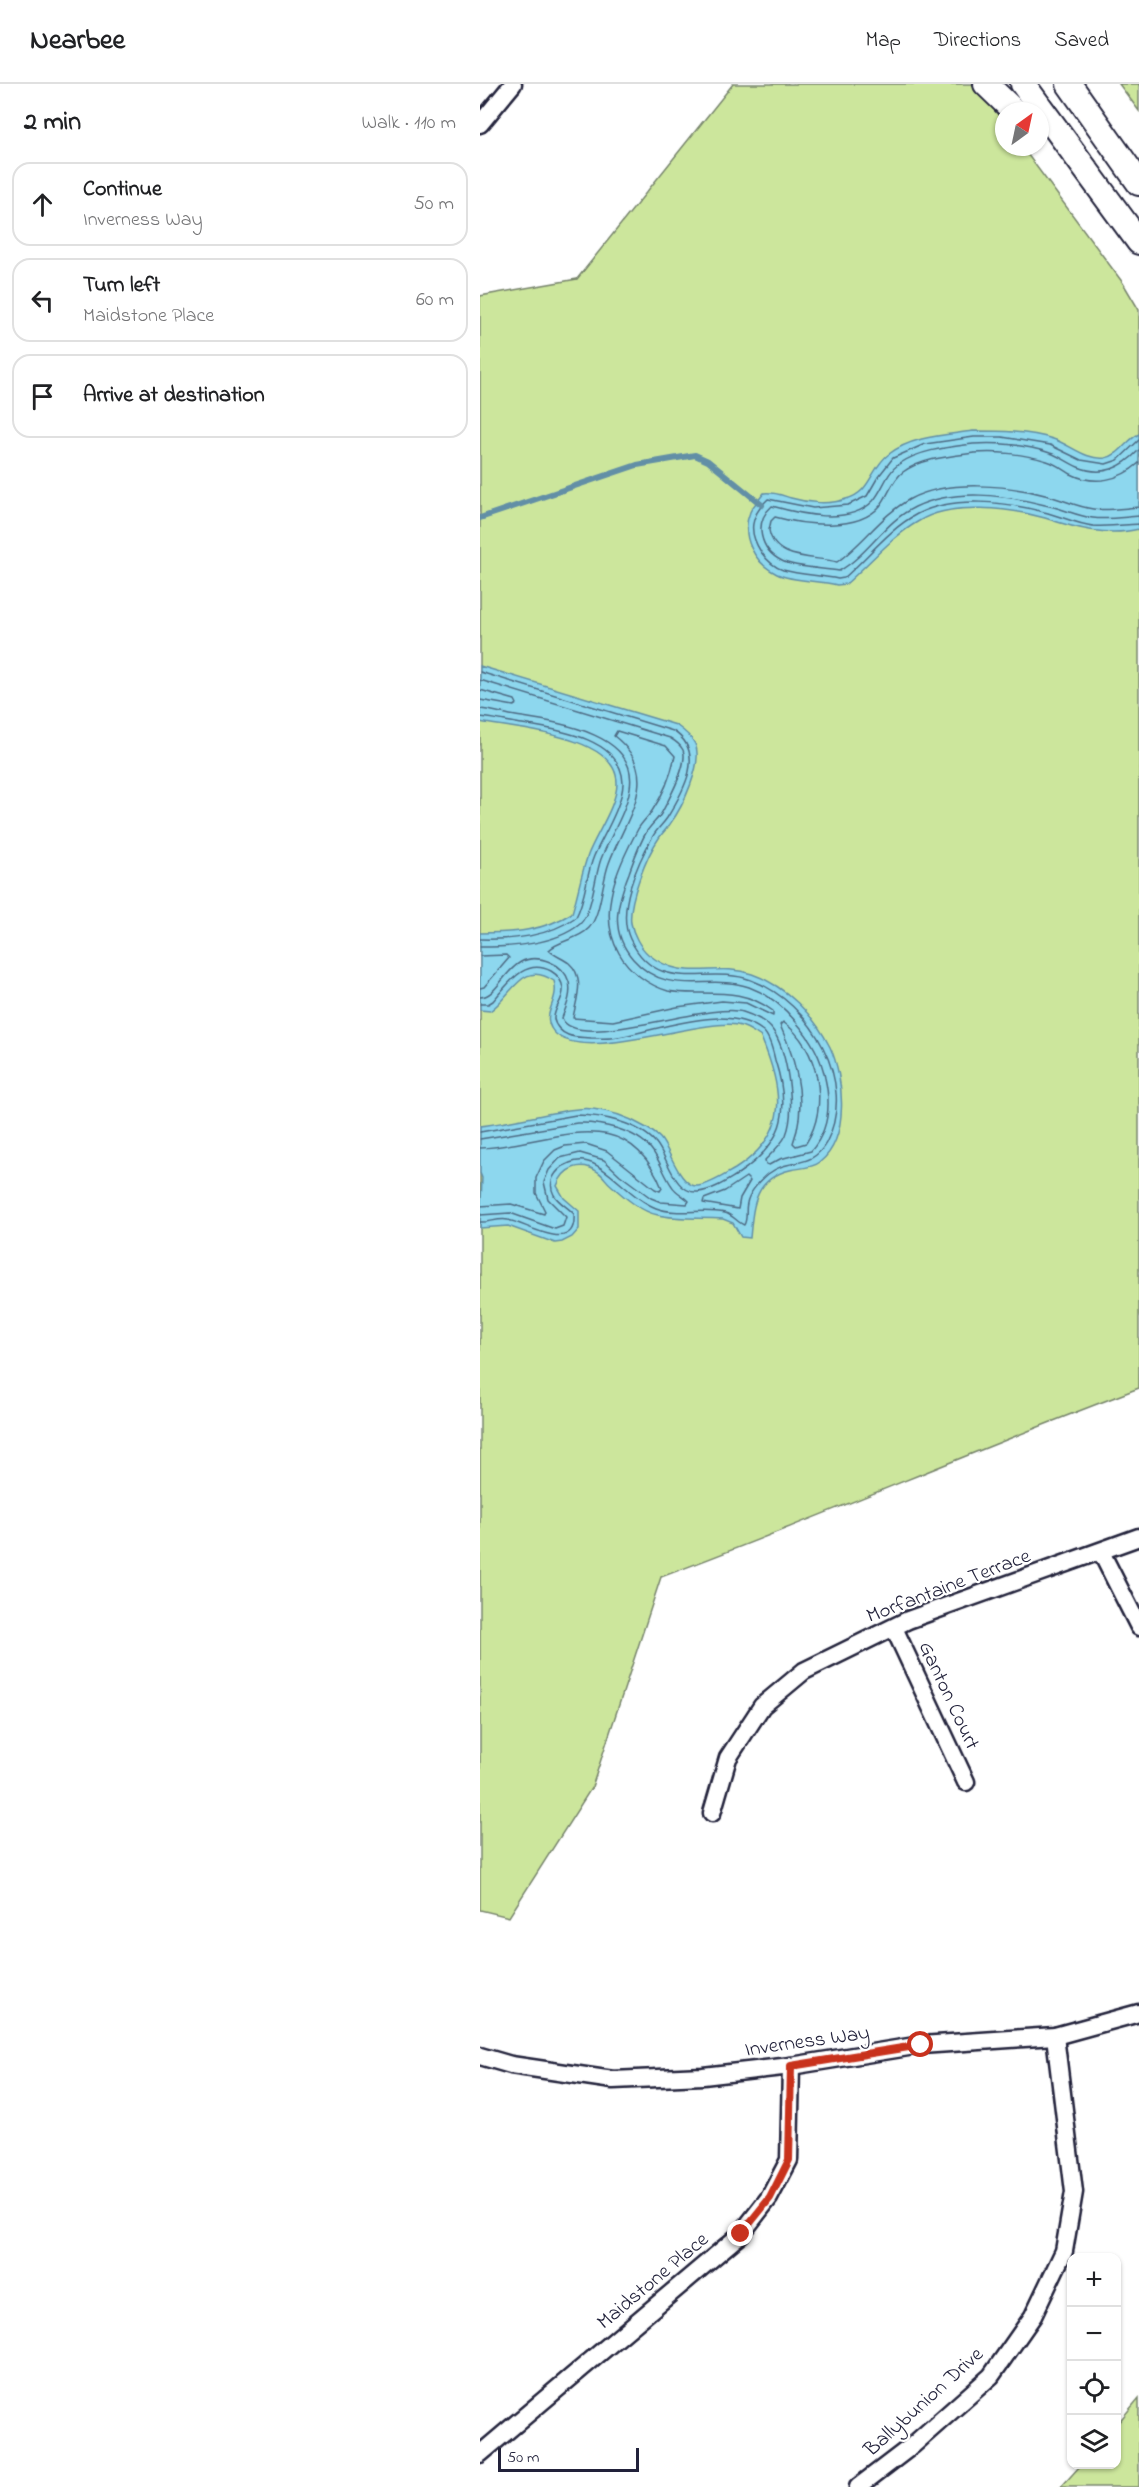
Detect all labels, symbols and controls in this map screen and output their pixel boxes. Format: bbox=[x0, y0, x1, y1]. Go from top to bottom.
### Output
text: Nearbee bbox=[30, 21, 125, 62]
text: Map bbox=[865, 26, 901, 56]
text: Directions bbox=[934, 26, 1021, 56]
text: Saved bbox=[1054, 26, 1109, 56]
north arrow bbox=[995, 102, 1049, 156]
text: 2 min bbox=[24, 104, 81, 142]
text: Walk · 110 m bbox=[361, 109, 456, 138]
text: Continue bbox=[83, 174, 162, 206]
icon: ahead bbox=[26, 188, 59, 221]
text: 50 m bbox=[413, 190, 454, 219]
text: Inverness Way bbox=[83, 206, 203, 235]
text: Turn left bbox=[83, 270, 160, 302]
icon: left bbox=[26, 284, 59, 317]
text: 60 m bbox=[416, 286, 454, 315]
text: Maidstone Place bbox=[83, 302, 214, 331]
icon: arrive bbox=[26, 380, 59, 413]
text: Arrive at destination bbox=[83, 380, 265, 412]
street label: Morfantaine Terrace bbox=[862, 1542, 1036, 1632]
street label: Ganton Court bbox=[910, 1637, 986, 1755]
street label: Inverness Way bbox=[743, 2018, 872, 2068]
route start bbox=[907, 2031, 933, 2057]
route end bbox=[727, 2220, 753, 2246]
street label: Maidstone Place bbox=[591, 2225, 716, 2337]
map controls bbox=[1067, 2253, 1121, 2469]
button: + bbox=[1067, 2253, 1121, 2307]
button: − bbox=[1067, 2307, 1121, 2361]
street label: Ballybunion Drive bbox=[857, 2340, 993, 2467]
button: locate bbox=[1067, 2361, 1121, 2415]
button: layers bbox=[1067, 2415, 1121, 2469]
scale bar bbox=[498, 2445, 639, 2472]
text: 50 m bbox=[507, 2446, 539, 2470]

